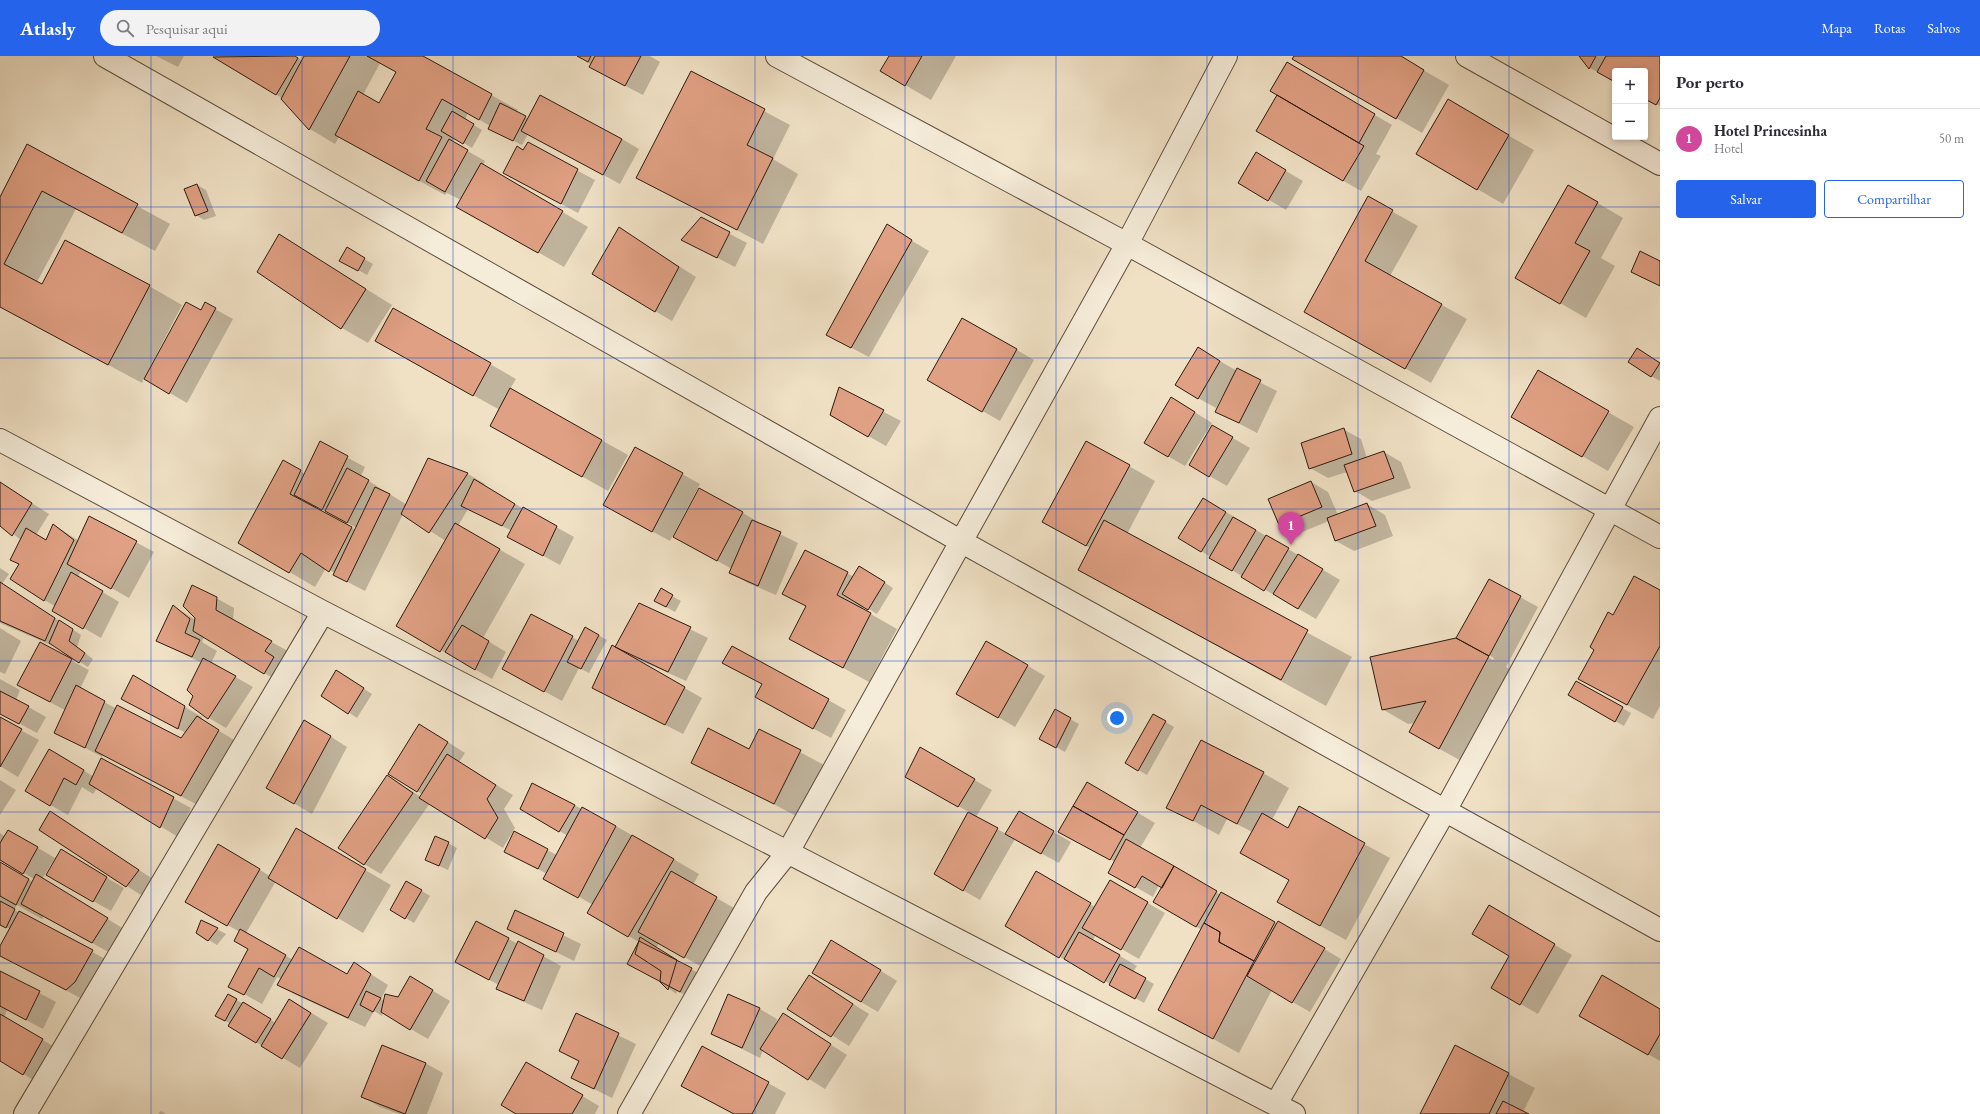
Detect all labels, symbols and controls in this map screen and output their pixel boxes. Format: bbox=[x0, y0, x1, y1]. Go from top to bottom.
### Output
search box bbox=[100, 10, 380, 46]
text: Atlasly bbox=[20, 16, 76, 41]
icon: search bbox=[114, 17, 136, 39]
text: Pesquisar aqui bbox=[146, 19, 228, 38]
text: Mapa bbox=[1821, 19, 1852, 37]
text: Rotas bbox=[1874, 19, 1905, 37]
text: Salvos bbox=[1927, 19, 1960, 37]
map controls bbox=[1612, 68, 1648, 140]
button: + bbox=[1612, 68, 1648, 104]
text: Por perto bbox=[1676, 71, 1744, 93]
button: − bbox=[1612, 104, 1648, 140]
text: Hotel Princesinha bbox=[1714, 121, 1827, 140]
text: 1 bbox=[1686, 130, 1692, 147]
text: 50 m bbox=[1939, 130, 1964, 147]
text: Hotel bbox=[1714, 140, 1743, 157]
button: Salvar bbox=[1676, 180, 1816, 218]
button: Compartilhar bbox=[1824, 180, 1964, 218]
pin: 1 bbox=[1278, 512, 1304, 545]
your location bbox=[1107, 708, 1127, 728]

